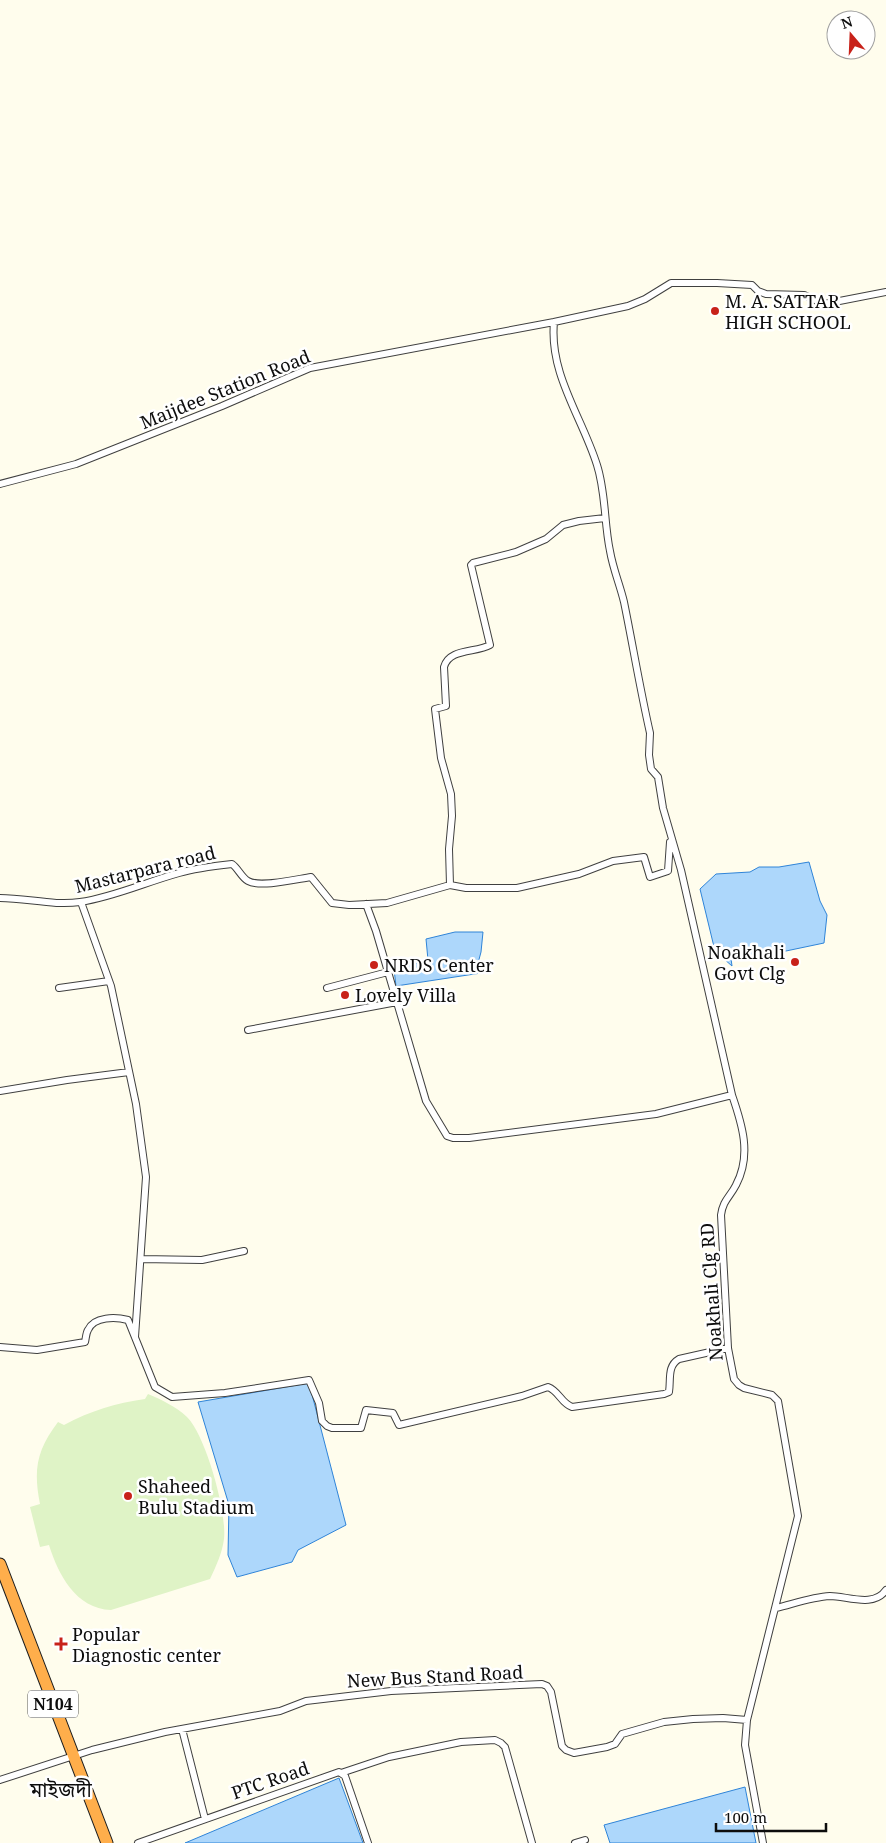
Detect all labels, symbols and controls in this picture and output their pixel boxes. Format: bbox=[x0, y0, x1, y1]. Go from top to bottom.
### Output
north arrow bbox=[826, 10, 876, 60]
text: N bbox=[838, 11, 855, 33]
place label: M. A. SATTAR HIGH SCHOOL bbox=[725, 289, 851, 334]
marker: M. A. SATTAR HIGH SCHOOL bbox=[709, 305, 721, 317]
street label: Maijdee Station Road bbox=[136, 344, 314, 434]
street label: Mastarpara road bbox=[72, 840, 218, 898]
place label: Noakhali Govt Clg bbox=[707, 940, 785, 985]
place label: NRDS Center bbox=[384, 953, 494, 977]
marker: Noakhali Govt Clg bbox=[789, 956, 801, 968]
marker: NRDS Center bbox=[368, 959, 380, 971]
place label: Lovely Villa bbox=[355, 983, 456, 1007]
marker: Lovely Villa bbox=[339, 989, 351, 1001]
street label: Noakhali Clg RD bbox=[694, 1222, 728, 1362]
place label: Shaheed Bulu Stadium bbox=[138, 1474, 254, 1519]
marker: Shaheed Bulu Stadium bbox=[122, 1490, 134, 1502]
place label: Popular Diagnostic center bbox=[72, 1622, 221, 1667]
marker: Popular Diagnostic center bbox=[54, 1637, 68, 1651]
street label: New Bus Stand Road bbox=[346, 1659, 524, 1693]
road number: N104 bbox=[28, 1690, 78, 1718]
street label: PTC Road bbox=[228, 1756, 312, 1804]
district label: মাইজদী bbox=[29, 1776, 93, 1803]
scale bar bbox=[716, 1800, 826, 1832]
text: 100 m bbox=[724, 1807, 767, 1827]

